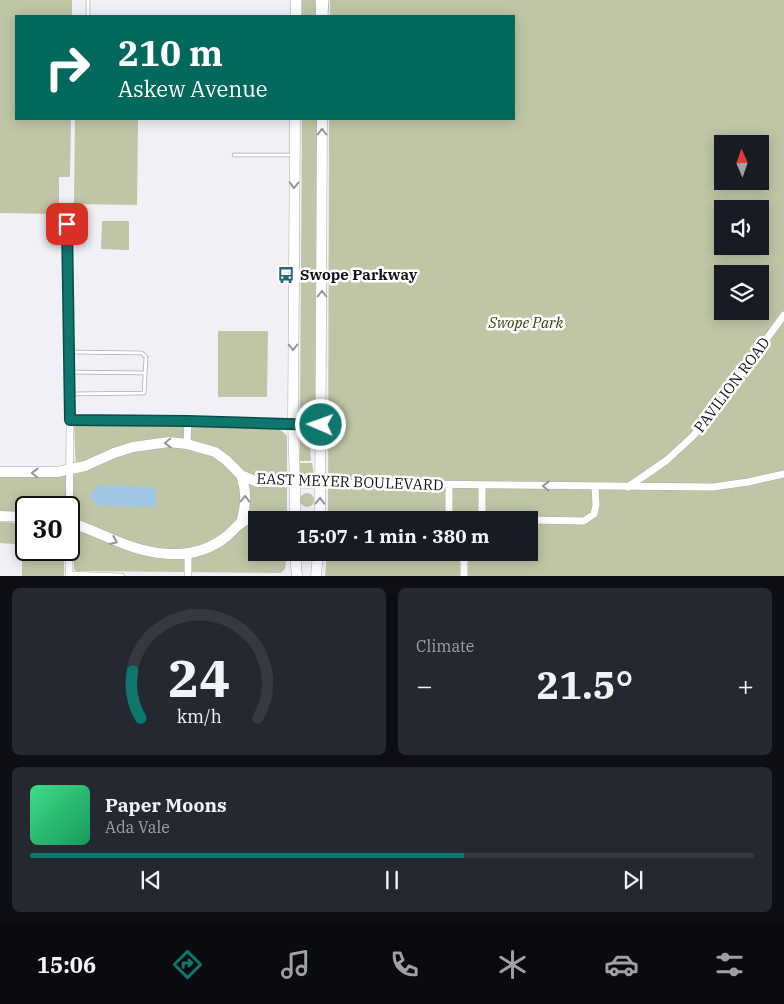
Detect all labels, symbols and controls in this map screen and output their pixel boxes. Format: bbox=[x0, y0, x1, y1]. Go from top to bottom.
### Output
text: 210 m bbox=[118, 30, 223, 76]
icon: right bbox=[35, 35, 100, 100]
text: Askew Avenue bbox=[118, 74, 268, 103]
one-way arrow bbox=[317, 127, 327, 135]
north arrow bbox=[714, 135, 769, 190]
map controls bbox=[714, 135, 769, 320]
one-way arrow bbox=[289, 182, 299, 189]
button: sound bbox=[714, 200, 769, 255]
pin bbox=[46, 203, 88, 245]
icon: arrive bbox=[53, 210, 81, 238]
bus stop icon: Swope Parkway bbox=[276, 265, 296, 285]
place label: Swope Parkway bbox=[300, 265, 418, 284]
button: layers bbox=[714, 265, 769, 320]
one-way arrow bbox=[317, 290, 327, 298]
park label: Swope Park bbox=[487, 313, 564, 332]
street label: PAVILION ROAD bbox=[690, 333, 774, 436]
one-way arrow bbox=[288, 344, 298, 352]
position arrow bbox=[294, 398, 346, 450]
one-way arrow bbox=[163, 438, 171, 448]
one-way arrow bbox=[31, 468, 38, 478]
street label: EAST MEYER BOULEVARD bbox=[256, 469, 444, 494]
one-way arrow bbox=[542, 481, 550, 491]
one-way arrow bbox=[240, 495, 250, 502]
speed limit sign: 30 bbox=[15, 496, 80, 561]
one-way arrow bbox=[315, 496, 326, 504]
text: 15:07 · 1 min · 380 m bbox=[297, 524, 489, 548]
one-way arrow bbox=[109, 534, 118, 545]
text: Climate bbox=[416, 636, 474, 656]
text: 24 bbox=[168, 644, 230, 711]
text: 21.5° bbox=[537, 660, 633, 709]
text: − bbox=[416, 667, 433, 704]
text: + bbox=[737, 667, 754, 704]
text: km/h bbox=[176, 705, 222, 728]
text: Paper Moons bbox=[105, 793, 227, 817]
text: Ada Vale bbox=[105, 817, 170, 837]
icon: previous bbox=[137, 866, 165, 894]
icon: pause bbox=[378, 866, 406, 894]
icon: next bbox=[619, 866, 647, 894]
icon: directions bbox=[170, 947, 205, 982]
icon: music bbox=[278, 947, 313, 982]
icon: phone bbox=[387, 947, 422, 982]
icon: climate bbox=[495, 947, 530, 982]
icon: car bbox=[604, 947, 639, 982]
icon: filters bbox=[712, 947, 747, 982]
text: 15:06 bbox=[37, 950, 96, 979]

